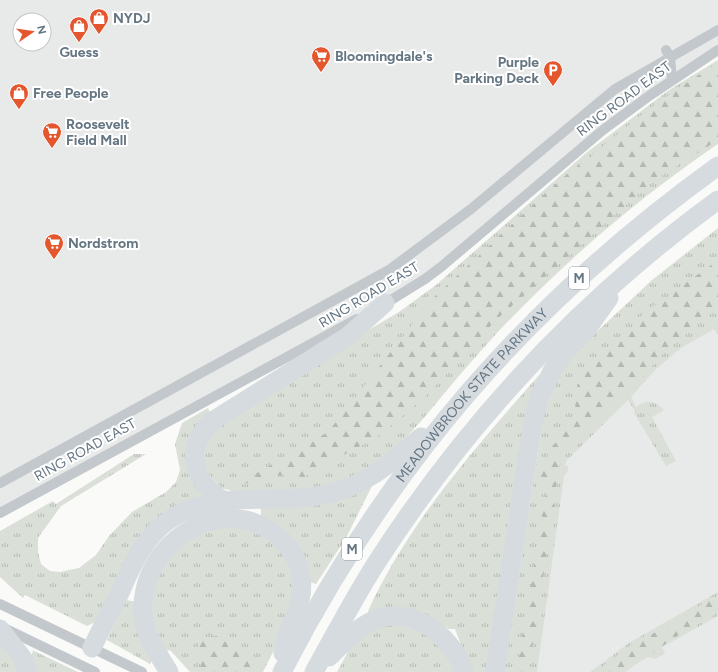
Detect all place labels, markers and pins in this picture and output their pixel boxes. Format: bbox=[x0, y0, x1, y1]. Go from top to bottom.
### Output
shop icon: NYDJ bbox=[88, 7, 110, 35]
place label: NYDJ bbox=[113, 10, 150, 27]
shop icon: Guess bbox=[68, 15, 90, 43]
place label: Guess bbox=[59, 44, 99, 61]
supermarket icon: Bloomingdale's bbox=[310, 45, 332, 73]
place label: Bloomingdale's bbox=[335, 48, 433, 65]
place label: Purple Parking Deck bbox=[454, 54, 539, 87]
parking icon: Purple Parking Deck bbox=[542, 59, 564, 87]
shop icon: Free People bbox=[8, 82, 30, 110]
place label: Free People bbox=[33, 85, 109, 102]
place label: Roosevelt Field Mall bbox=[66, 116, 130, 149]
supermarket icon: Roosevelt Field Mall bbox=[41, 121, 63, 149]
supermarket icon: Nordstrom bbox=[43, 232, 65, 260]
place label: Nordstrom bbox=[68, 235, 138, 252]

